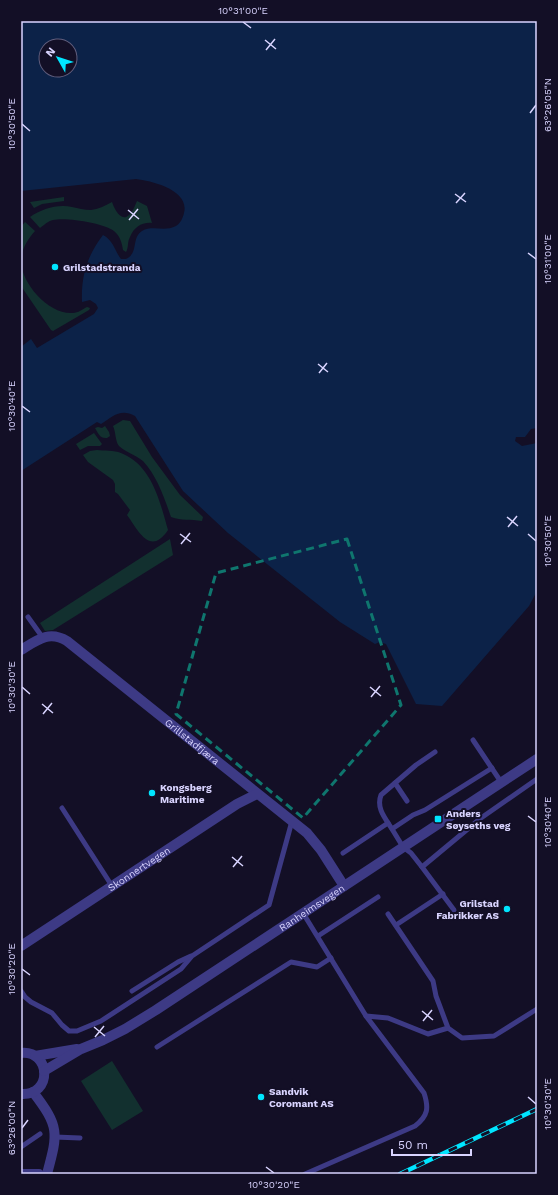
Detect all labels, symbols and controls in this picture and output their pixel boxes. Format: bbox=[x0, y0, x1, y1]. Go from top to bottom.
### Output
text: 10°31'00"E bbox=[218, 5, 268, 16]
north arrow bbox=[38, 38, 78, 78]
text: N bbox=[43, 45, 58, 59]
text: 63°26'05"N bbox=[542, 78, 553, 132]
text: 10°30'50"E bbox=[6, 98, 17, 150]
text: 10°31'00"E bbox=[542, 234, 553, 284]
marker: Grilstadstranda bbox=[50, 262, 60, 272]
place label: Grilstadstranda bbox=[63, 262, 141, 273]
text: 10°30'40"E bbox=[6, 381, 17, 431]
text: 10°30'50"E bbox=[542, 515, 553, 567]
text: 10°30'30"E bbox=[6, 661, 17, 713]
street label: Grillstadfjæra bbox=[163, 716, 222, 767]
place label: Kongsberg Maritime bbox=[160, 782, 212, 805]
marker: Kongsberg Maritime bbox=[147, 788, 157, 798]
text: 10°30'40"E bbox=[542, 797, 553, 847]
place label: Anders Søyseths veg bbox=[446, 808, 511, 831]
marker: Anders Søyseths veg bbox=[433, 814, 443, 824]
street label: Skonnertvegen bbox=[106, 844, 172, 893]
street label: Ranheimsvegen bbox=[277, 882, 346, 933]
place label: Grilstad Fabrikker AS bbox=[436, 898, 500, 921]
marker: Grilstad Fabrikker AS bbox=[502, 904, 512, 914]
text: 10°30'20"E bbox=[6, 943, 17, 995]
text: 10°30'30"E bbox=[542, 1078, 553, 1130]
place label: Sandvik Coromant AS bbox=[269, 1086, 334, 1109]
marker: Sandvik Coromant AS bbox=[256, 1092, 266, 1102]
text: 63°26'00"N bbox=[6, 1101, 17, 1155]
scale bar bbox=[392, 1131, 471, 1157]
text: 50 m bbox=[398, 1138, 428, 1152]
text: 10°30'20"E bbox=[248, 1179, 300, 1190]

